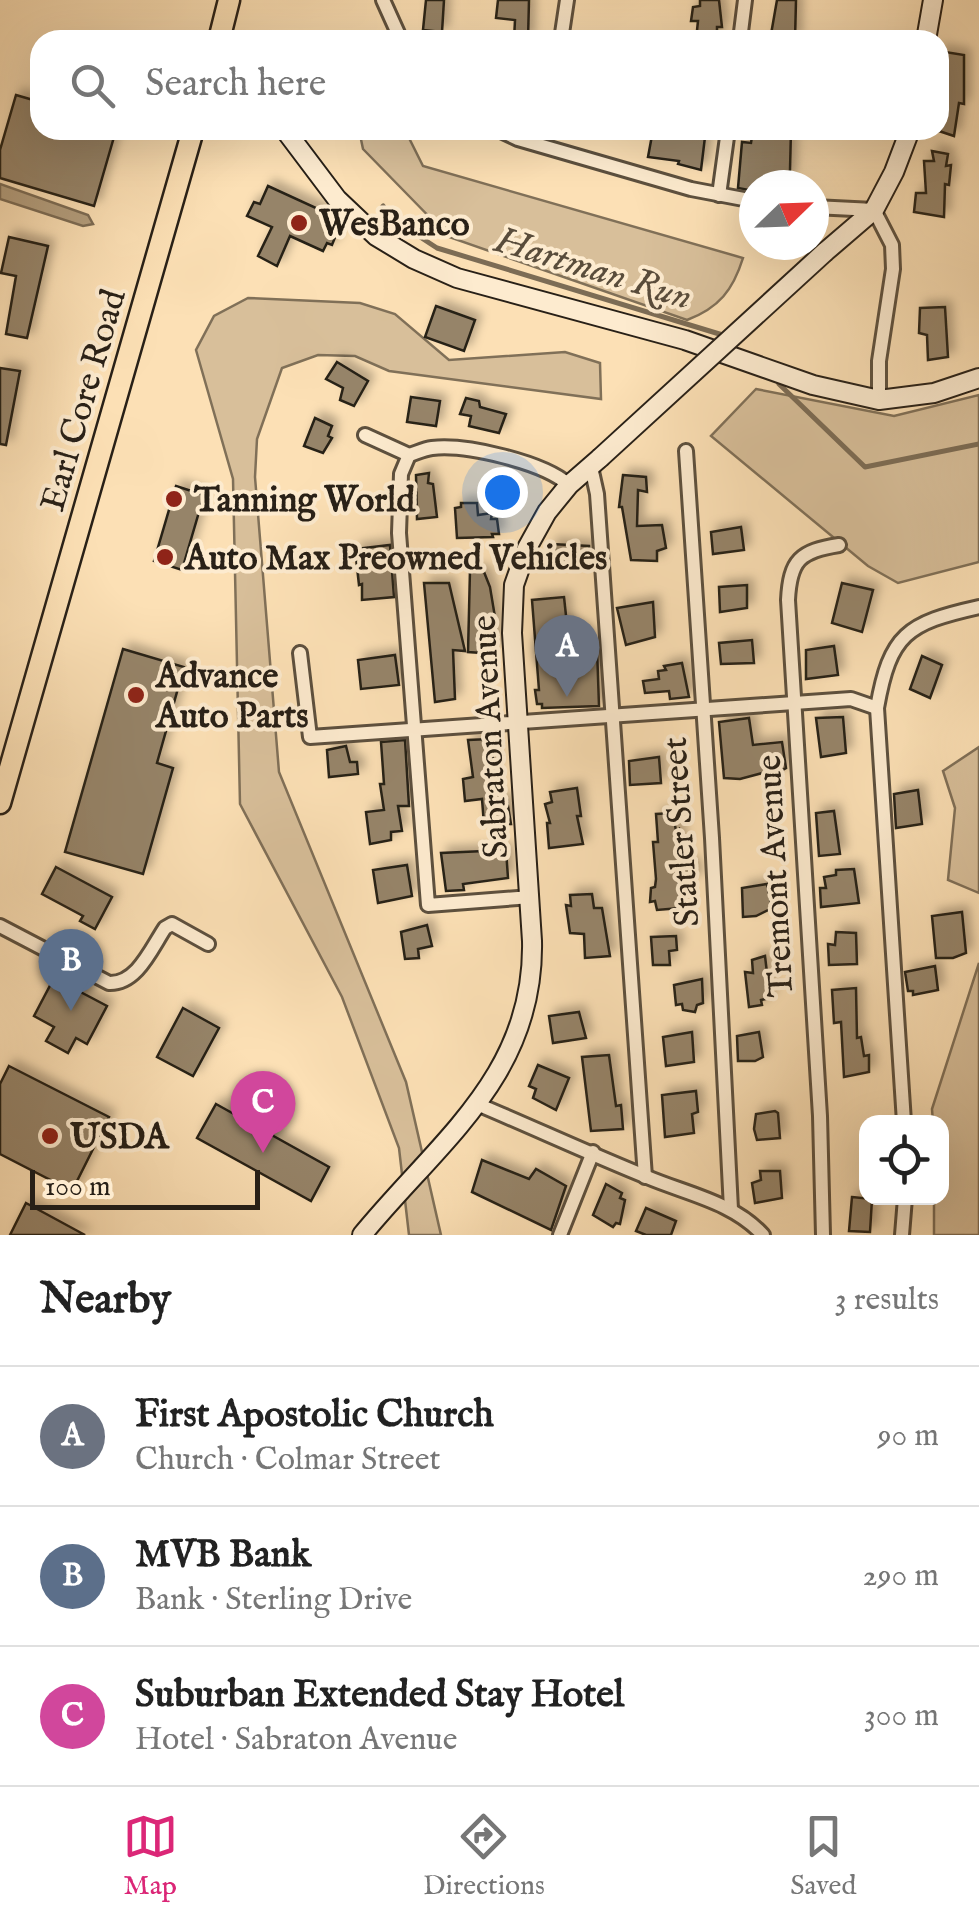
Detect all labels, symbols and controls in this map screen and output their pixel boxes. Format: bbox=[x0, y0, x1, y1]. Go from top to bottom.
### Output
search box bbox=[30, 30, 949, 140]
icon: search bbox=[65, 58, 120, 113]
text: Search here bbox=[145, 61, 326, 109]
north arrow bbox=[739, 170, 829, 260]
place label: WesBanco bbox=[318, 203, 470, 248]
marker: WesBanco bbox=[288, 212, 310, 234]
water label: Hartman Run bbox=[488, 217, 697, 323]
street label: Earl Core Road bbox=[31, 284, 138, 517]
your location bbox=[477, 467, 528, 518]
place label: Tanning World bbox=[193, 479, 416, 524]
marker: Tanning World bbox=[163, 488, 185, 510]
place label: Auto Max Preowned Vehicles bbox=[183, 537, 607, 582]
marker: Auto Max Preowned Vehicles bbox=[154, 546, 176, 568]
street label: Sabraton Avenue bbox=[463, 614, 520, 860]
pin: A bbox=[534, 614, 600, 697]
place label: Advance Auto Parts bbox=[154, 655, 309, 740]
marker: Advance Auto Parts bbox=[125, 684, 147, 706]
street label: Statler Street bbox=[653, 735, 712, 928]
street label: Tremont Avenue bbox=[748, 754, 805, 998]
pin: B bbox=[38, 928, 104, 1011]
pin: C bbox=[230, 1070, 296, 1153]
map controls bbox=[859, 1115, 949, 1205]
button: locate bbox=[859, 1115, 949, 1205]
place label: USDA bbox=[70, 1116, 170, 1161]
marker: USDA bbox=[39, 1125, 61, 1147]
scale bar bbox=[30, 1165, 260, 1210]
text: 100 m bbox=[45, 1170, 111, 1205]
text: Nearby bbox=[40, 1274, 171, 1327]
text: 3 results bbox=[835, 1280, 939, 1321]
text: First Apostolic Church bbox=[135, 1392, 494, 1440]
text: A bbox=[62, 1416, 83, 1457]
text: 90 m bbox=[878, 1416, 939, 1457]
text: Church · Colmar Street bbox=[135, 1440, 440, 1481]
text: MVB Bank bbox=[135, 1532, 311, 1580]
text: B bbox=[62, 1556, 83, 1597]
text: 290 m bbox=[863, 1556, 939, 1597]
text: Bank · Sterling Drive bbox=[135, 1580, 412, 1621]
text: Suburban Extended Stay Hotel bbox=[135, 1672, 624, 1720]
text: C bbox=[61, 1696, 84, 1737]
text: 300 m bbox=[864, 1696, 939, 1737]
text: Hotel · Sabraton Avenue bbox=[135, 1720, 457, 1761]
tab: Map bbox=[123, 1809, 178, 1904]
tab: Directions bbox=[423, 1809, 545, 1904]
tab: Saved bbox=[790, 1809, 856, 1904]

